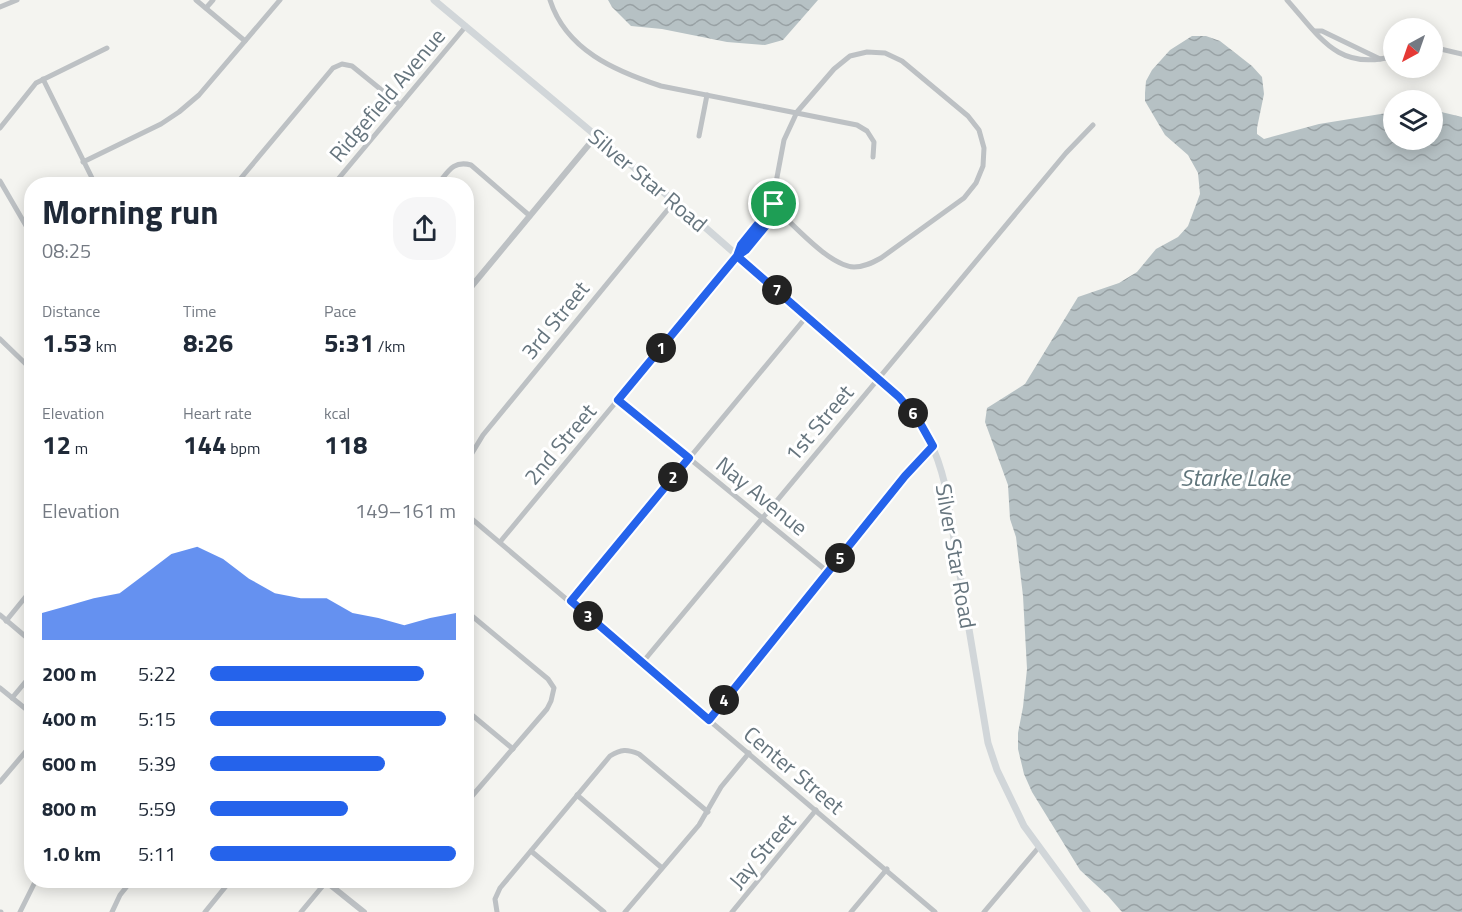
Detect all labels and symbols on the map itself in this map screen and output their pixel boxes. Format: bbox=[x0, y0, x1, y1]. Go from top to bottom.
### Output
north arrow bbox=[1383, 18, 1443, 78]
street label: Ridgefield Avenue bbox=[321, 20, 453, 170]
street label: Silver Star Road bbox=[581, 120, 715, 240]
pin bbox=[748, 178, 799, 229]
street label: 3rd Street bbox=[513, 273, 598, 367]
pin: 7 bbox=[762, 275, 792, 305]
pin: 1 bbox=[646, 333, 676, 363]
street label: 1st Street bbox=[776, 377, 862, 469]
street label: 2nd Street bbox=[516, 396, 604, 492]
pin: 6 bbox=[898, 398, 928, 428]
street label: Nay Avenue bbox=[709, 448, 815, 544]
water label: Starke Lake bbox=[1180, 459, 1292, 495]
pin: 2 bbox=[658, 462, 688, 492]
street label: Silver Star Road bbox=[927, 481, 985, 631]
pin: 5 bbox=[825, 543, 855, 573]
pin: 3 bbox=[573, 601, 603, 631]
pin: 4 bbox=[709, 685, 739, 715]
street label: Center Street bbox=[736, 718, 852, 823]
street label: Jay Street bbox=[720, 806, 804, 896]

